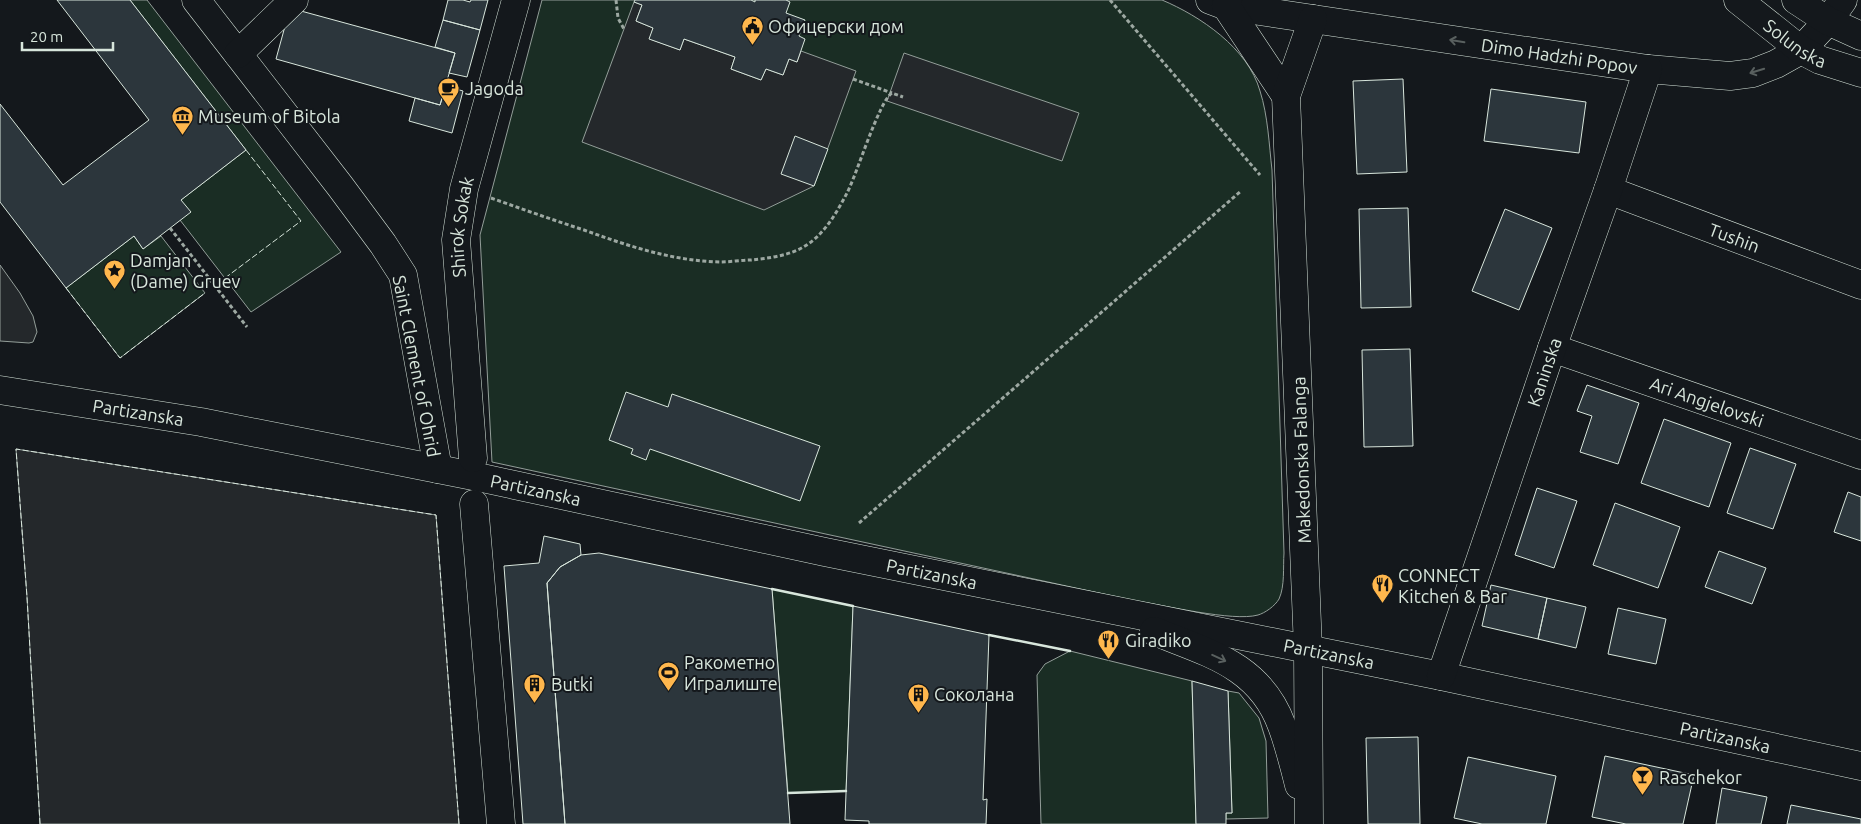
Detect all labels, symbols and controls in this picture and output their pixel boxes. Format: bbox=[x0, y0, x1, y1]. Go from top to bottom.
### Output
public building icon: Офицерски дом bbox=[740, 14, 764, 45]
street label: Solunska bbox=[1760, 15, 1829, 71]
place label: Офицерски дом bbox=[768, 16, 904, 36]
scale bar bbox=[22, 20, 114, 52]
text: 20 m bbox=[30, 28, 63, 45]
street label: Dimo Hadzhi Popov bbox=[1480, 34, 1639, 77]
one-way arrow bbox=[1450, 36, 1466, 46]
one-way arrow bbox=[1749, 66, 1765, 76]
cafe icon: Jagoda bbox=[437, 76, 461, 107]
place label: Jagoda bbox=[465, 78, 524, 98]
museum icon: Museum of Bitola bbox=[170, 104, 194, 135]
place label: Museum of Bitola bbox=[198, 106, 341, 126]
street label: Shirok Sokak bbox=[446, 174, 477, 278]
street label: Tushin bbox=[1706, 219, 1762, 256]
place label: Damjan (Dame) Gruev bbox=[130, 250, 241, 292]
place icon: Damjan (Dame) Gruev bbox=[102, 258, 126, 289]
street label: Saint Clement of Ohrid bbox=[390, 273, 444, 459]
street label: Kaninska bbox=[1523, 335, 1565, 409]
street label: Ari Angjelovski bbox=[1647, 373, 1766, 431]
street label: Makedonska Falanga bbox=[1288, 376, 1314, 544]
street label: Partizanska bbox=[91, 395, 185, 429]
street label: Partizanska bbox=[489, 470, 583, 509]
street label: Partizanska bbox=[885, 555, 979, 592]
place label: CONNECT Kitchen & Bar bbox=[1398, 565, 1507, 606]
restaurant icon: CONNECT Kitchen & Bar bbox=[1370, 573, 1394, 604]
restaurant icon: Giradiko bbox=[1097, 628, 1121, 659]
place label: Giradiko bbox=[1125, 630, 1192, 650]
street label: Partizanska bbox=[1282, 635, 1376, 672]
place label: Ракометно Игралиште bbox=[684, 652, 778, 693]
one-way arrow bbox=[1211, 653, 1226, 663]
sports icon: Ракометно Игралиште bbox=[656, 660, 680, 691]
building icon: Butki bbox=[523, 672, 547, 703]
place label: Butki bbox=[551, 674, 593, 694]
building icon: Соколана bbox=[906, 682, 930, 713]
place label: Соколана bbox=[934, 684, 1015, 704]
street label: Partizanska bbox=[1678, 717, 1772, 756]
bar icon: Raschekor bbox=[1631, 765, 1655, 796]
place label: Raschekor bbox=[1659, 767, 1742, 787]

